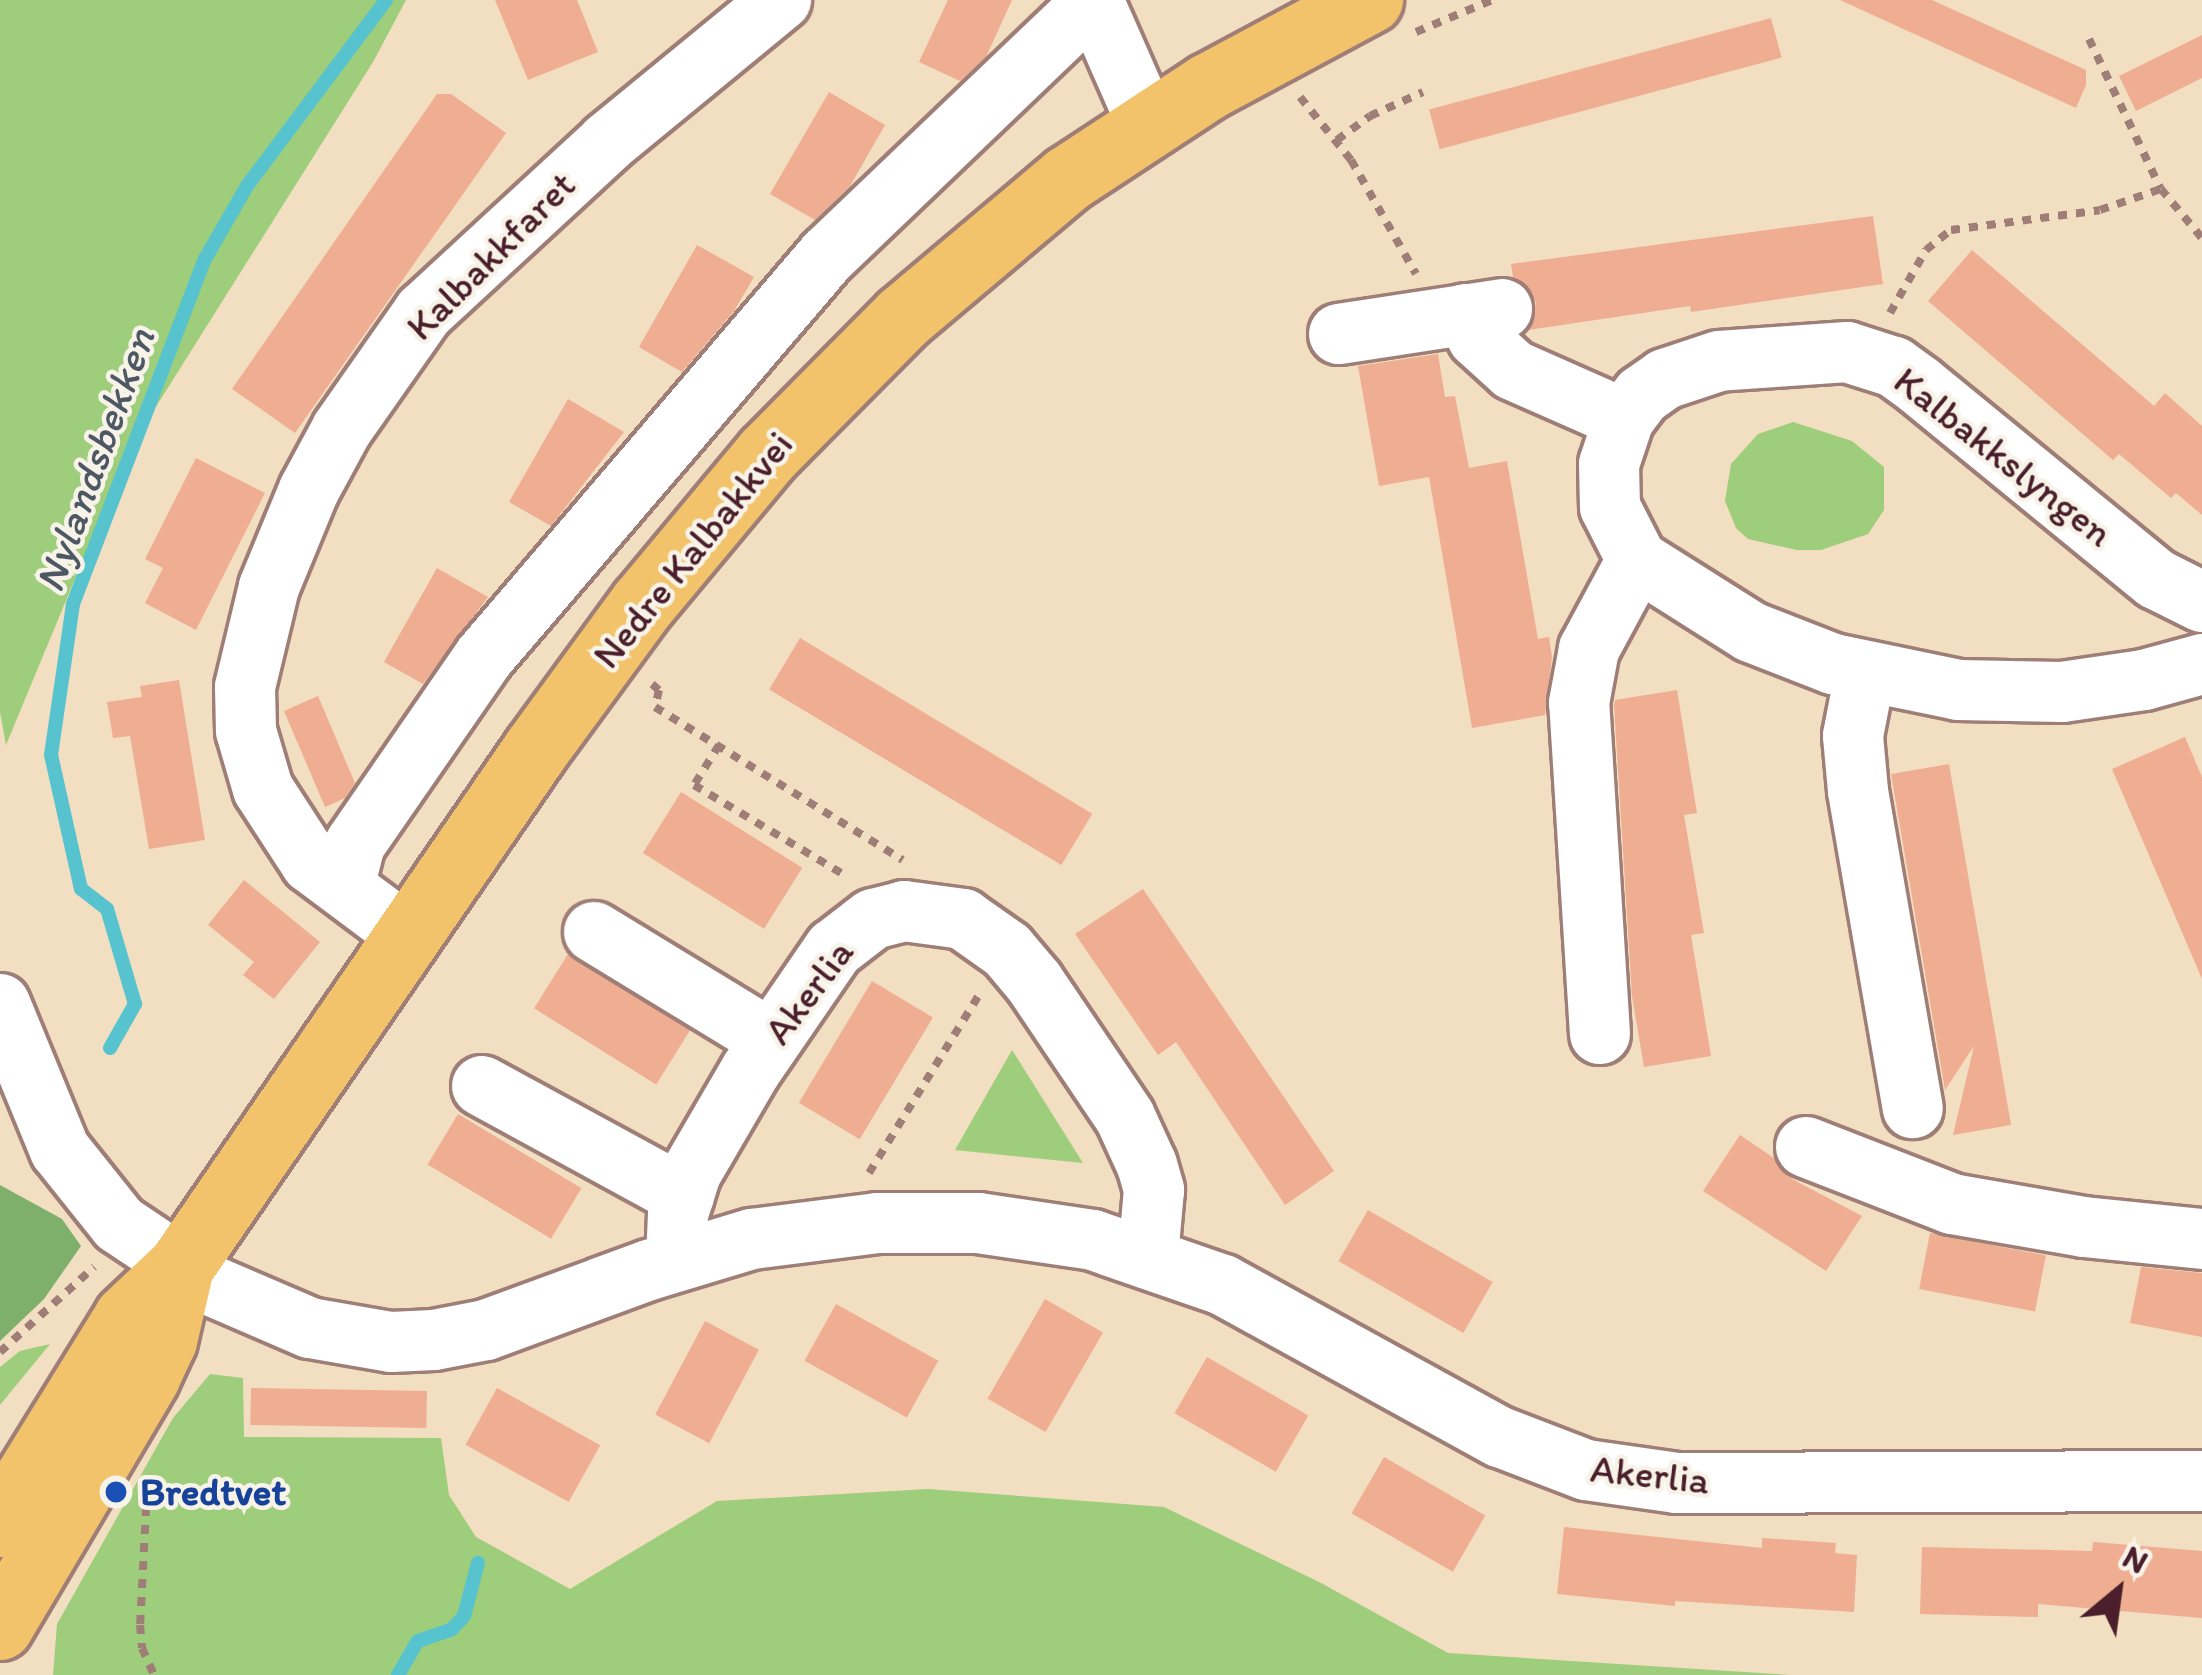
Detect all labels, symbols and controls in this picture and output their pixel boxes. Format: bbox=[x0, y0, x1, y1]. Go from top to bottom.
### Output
street label: Kalbakkfaret bbox=[397, 162, 585, 350]
water label: Nylandsbekken bbox=[24, 321, 166, 599]
street label: Kalbakkslyngen bbox=[1885, 357, 2121, 557]
street label: Nedre Kalbakkvei bbox=[583, 422, 803, 678]
street label: Akerlia bbox=[754, 930, 864, 1054]
street label: Akerlia bbox=[1588, 1445, 1712, 1505]
place label: Bredtvet bbox=[140, 1469, 286, 1515]
marker: Bredtvet bbox=[103, 1479, 129, 1505]
north arrow bbox=[2058, 1531, 2178, 1651]
text: N bbox=[2116, 1537, 2155, 1582]

